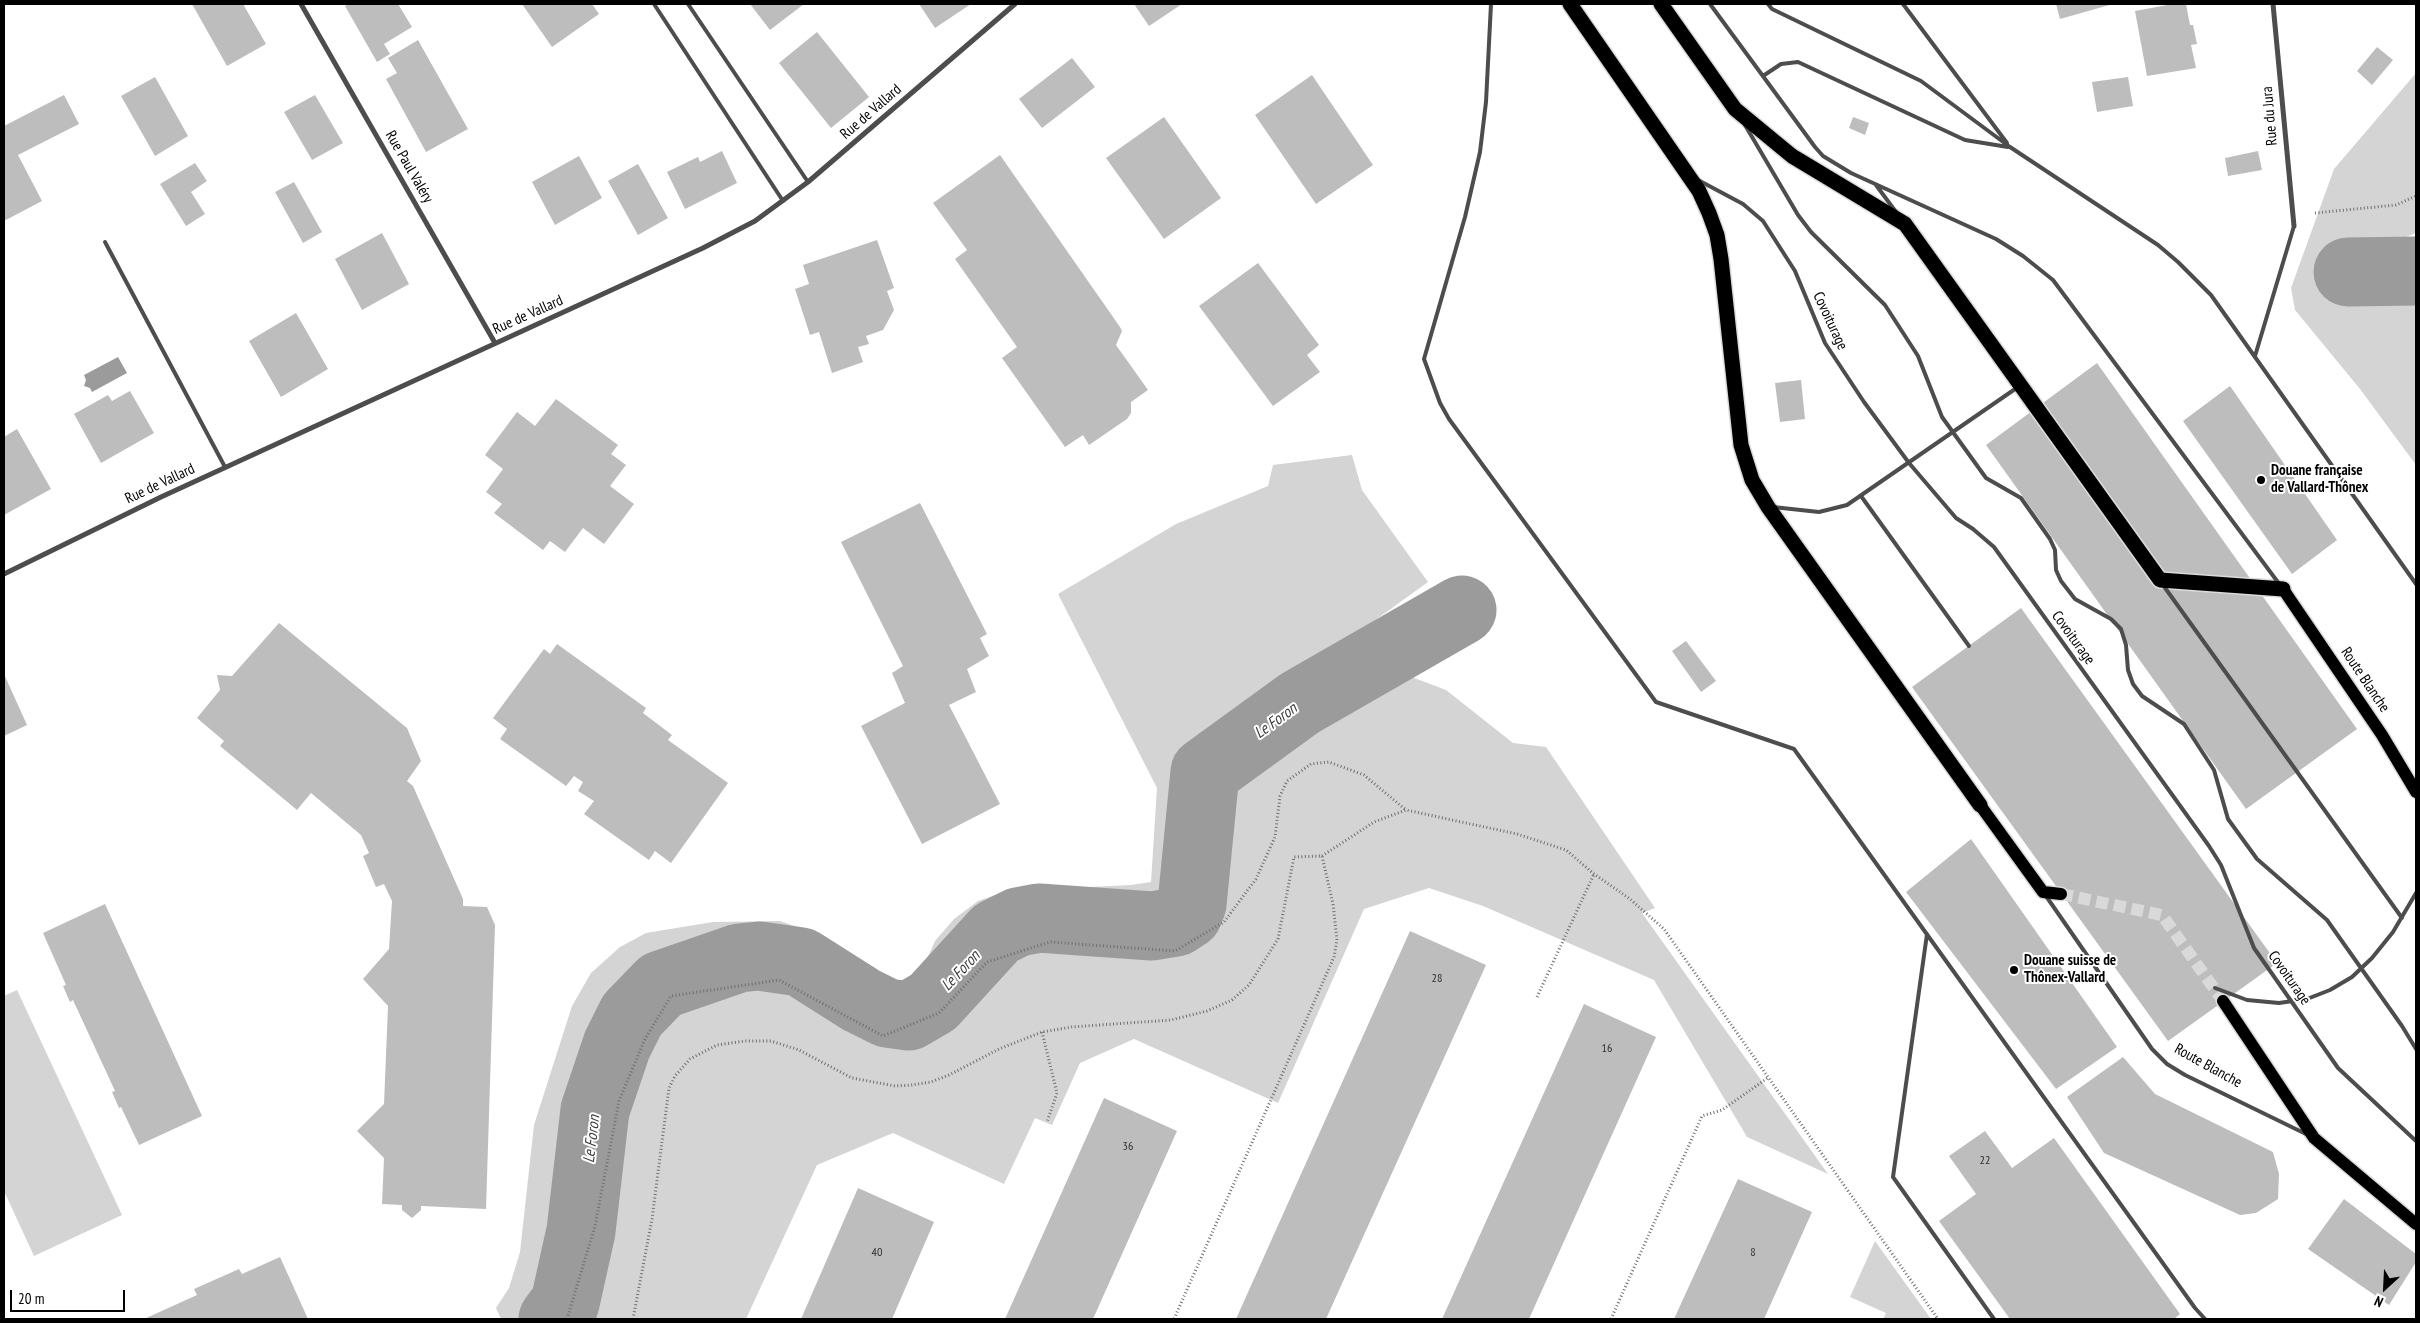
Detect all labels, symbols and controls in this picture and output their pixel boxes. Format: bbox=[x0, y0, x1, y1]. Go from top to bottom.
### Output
street label: Rue de Vallard bbox=[837, 81, 905, 143]
street label: Rue du Jura bbox=[2258, 86, 2282, 146]
street label: Rue Paul Valéry bbox=[381, 128, 437, 206]
street label: Covoiturage bbox=[1809, 289, 1851, 353]
street label: Rue de Vallard bbox=[490, 292, 566, 338]
street label: Rue de Vallard bbox=[122, 460, 198, 508]
place label: Douane française de Vallard-Thônex bbox=[2271, 462, 2368, 497]
marker: Douane française de Vallard-Thônex bbox=[2255, 474, 2267, 486]
street label: Covoiturage bbox=[2048, 608, 2098, 668]
street label: Route Blanche bbox=[2337, 644, 2393, 716]
water label: Le Foron bbox=[1251, 699, 1301, 743]
water label: Le Foron bbox=[938, 947, 984, 995]
street label: Covoiturage bbox=[2264, 948, 2314, 1008]
place label: Douane suisse de Thônex-Vallard bbox=[2024, 952, 2116, 987]
marker: Douane suisse de Thônex-Vallard bbox=[2008, 964, 2020, 976]
house number: 28 bbox=[1432, 972, 1442, 986]
street label: Route Blanche bbox=[2171, 1040, 2245, 1092]
house number: 16 bbox=[1602, 1042, 1612, 1056]
water label: Le Foron bbox=[580, 1114, 604, 1164]
house number: 36 bbox=[1123, 1140, 1133, 1154]
house number: 22 bbox=[1980, 1154, 1990, 1168]
house number: 40 bbox=[872, 1246, 882, 1260]
house number: 8 bbox=[1750, 1246, 1756, 1260]
north arrow bbox=[2360, 1263, 2410, 1313]
scale bar bbox=[12, 1280, 128, 1312]
text: 20 m bbox=[18, 1289, 44, 1308]
text: N bbox=[2371, 1292, 2386, 1311]

